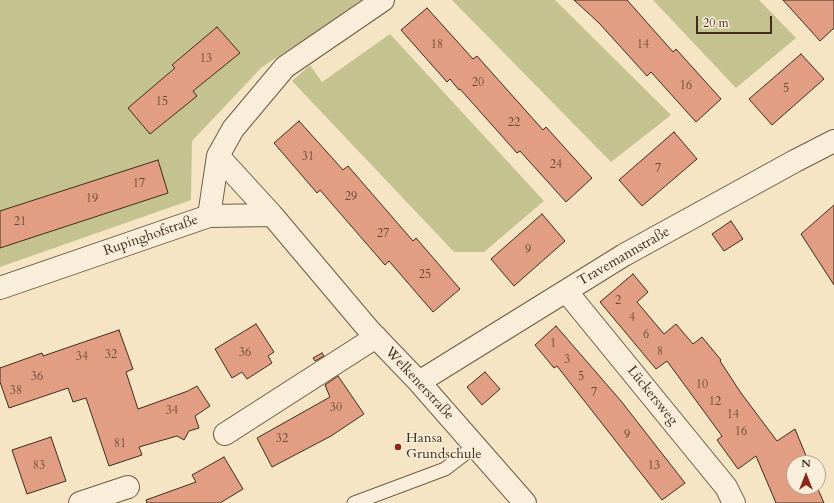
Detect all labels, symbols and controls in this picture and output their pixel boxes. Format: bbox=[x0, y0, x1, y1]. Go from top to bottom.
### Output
scale bar bbox=[698, 8, 774, 34]
text: 20 m bbox=[703, 15, 729, 31]
house number: 18 bbox=[431, 38, 443, 52]
house number: 14 bbox=[637, 38, 649, 52]
house number: 13 bbox=[200, 52, 212, 66]
house number: 20 bbox=[472, 76, 484, 90]
house number: 16 bbox=[680, 79, 692, 93]
house number: 5 bbox=[783, 82, 789, 96]
house number: 15 bbox=[156, 95, 168, 109]
house number: 22 bbox=[508, 116, 520, 130]
house number: 31 bbox=[302, 150, 314, 164]
house number: 24 bbox=[550, 158, 562, 172]
house number: 7 bbox=[655, 162, 661, 176]
house number: 17 bbox=[133, 177, 145, 191]
house number: 29 bbox=[345, 190, 357, 204]
house number: 19 bbox=[86, 192, 98, 206]
street label: Rupinghofstraße bbox=[101, 212, 201, 260]
house number: 21 bbox=[14, 215, 26, 229]
street label: Travemannstraße bbox=[575, 224, 673, 290]
house number: 27 bbox=[377, 227, 389, 241]
house number: 9 bbox=[525, 243, 531, 257]
house number: 25 bbox=[419, 268, 431, 282]
house number: 2 bbox=[615, 294, 621, 308]
house number: 4 bbox=[629, 311, 635, 325]
house number: 6 bbox=[643, 328, 649, 342]
house number: 1 bbox=[550, 337, 556, 351]
street label: Welkenerstraße bbox=[381, 344, 457, 424]
house number: 8 bbox=[657, 345, 663, 359]
house number: 36 bbox=[239, 346, 251, 360]
house number: 32 bbox=[105, 348, 117, 362]
house number: 34 bbox=[76, 350, 88, 364]
house number: 3 bbox=[564, 353, 570, 367]
street label: Lückersweg bbox=[623, 363, 681, 429]
house number: 36 bbox=[31, 370, 43, 384]
house number: 5 bbox=[578, 370, 584, 384]
house number: 10 bbox=[696, 378, 708, 392]
house number: 38 bbox=[10, 384, 22, 398]
house number: 7 bbox=[591, 386, 597, 400]
house number: 12 bbox=[709, 395, 721, 409]
house number: 30 bbox=[330, 401, 342, 415]
house number: 34 bbox=[166, 404, 178, 418]
house number: 14 bbox=[727, 408, 739, 422]
house number: 16 bbox=[735, 425, 747, 439]
house number: 9 bbox=[624, 428, 630, 442]
place label: Hansa Grundschule bbox=[406, 431, 482, 464]
house number: 32 bbox=[276, 432, 288, 446]
house number: 81 bbox=[114, 437, 126, 451]
marker: Hansa Grundschule bbox=[393, 442, 403, 452]
north arrow bbox=[786, 455, 826, 495]
text: N bbox=[801, 456, 811, 471]
house number: 83 bbox=[33, 459, 45, 473]
house number: 13 bbox=[648, 459, 660, 473]

